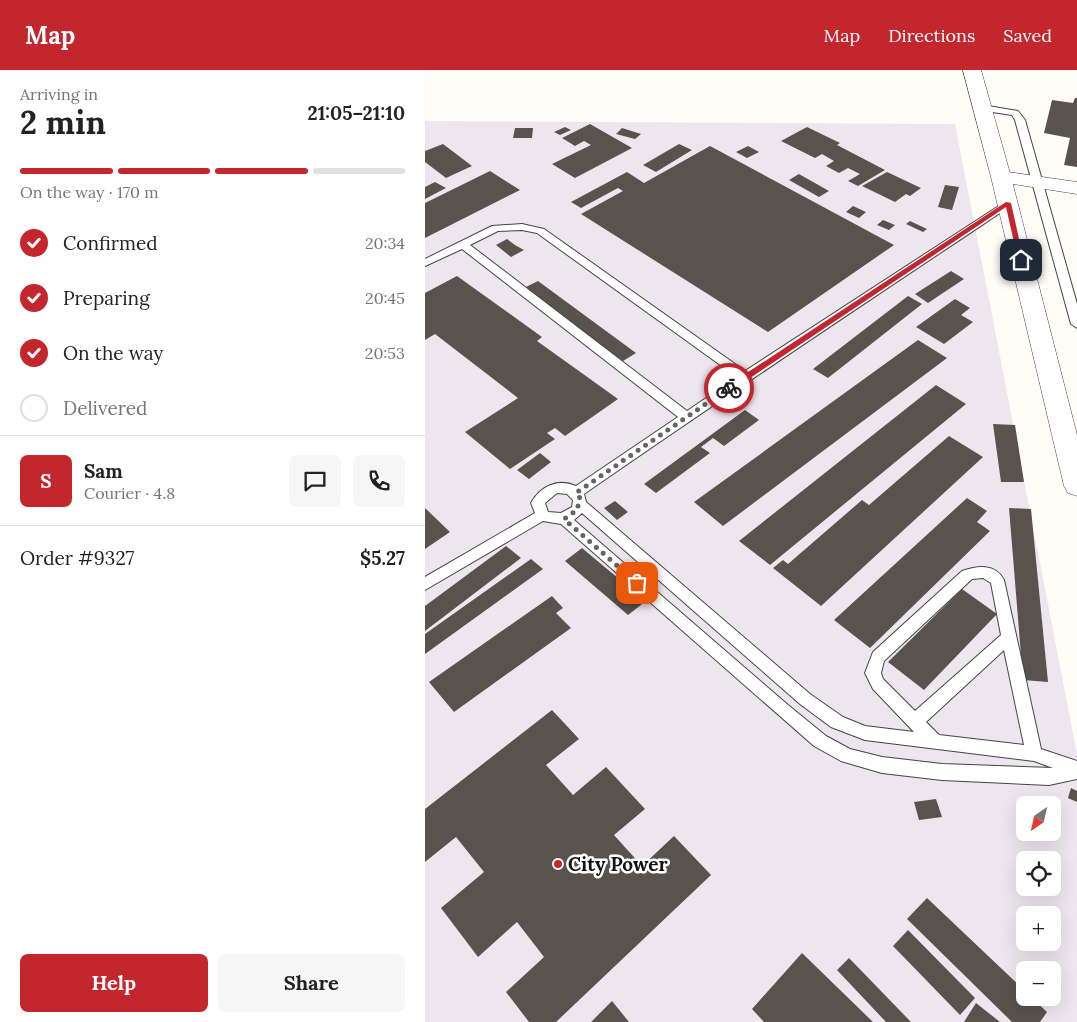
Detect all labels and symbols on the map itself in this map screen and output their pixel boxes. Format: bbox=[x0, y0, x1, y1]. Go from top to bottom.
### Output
pin bbox=[1000, 239, 1042, 281]
courier bbox=[704, 363, 754, 413]
pin bbox=[616, 562, 658, 604]
north arrow bbox=[1016, 796, 1061, 841]
place label: City Power bbox=[568, 852, 668, 876]
marker: City Power bbox=[552, 858, 564, 870]

